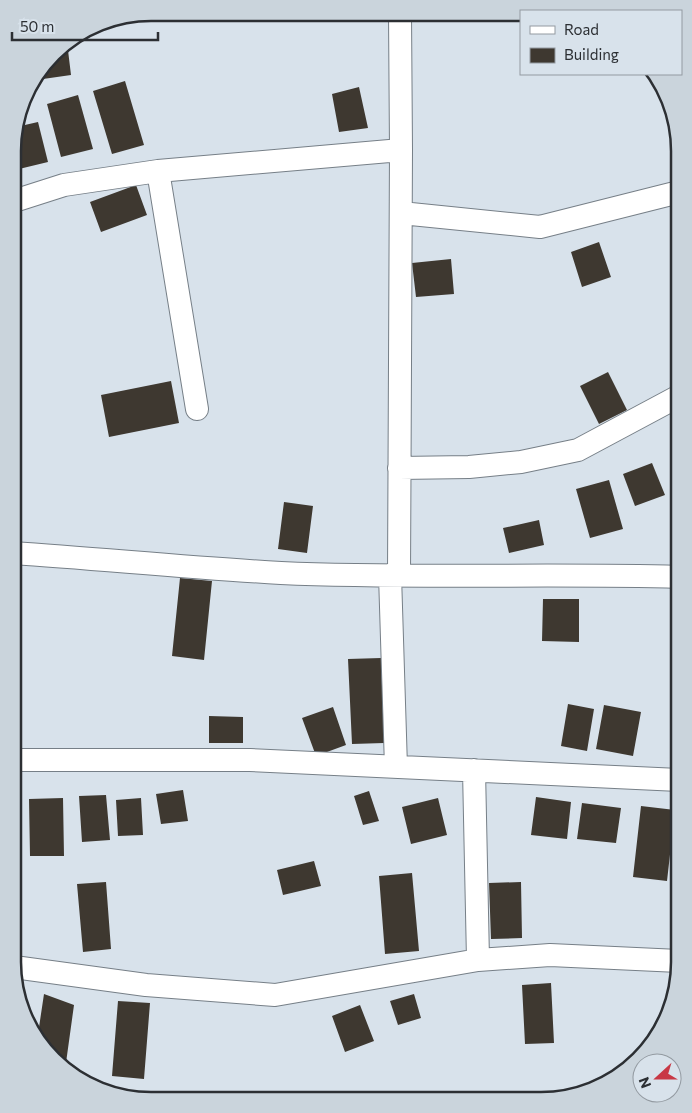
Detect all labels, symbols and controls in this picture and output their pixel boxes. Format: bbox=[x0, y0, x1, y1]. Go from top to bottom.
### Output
scale bar bbox=[12, 10, 159, 42]
legend bbox=[520, 10, 682, 75]
text: 50 m bbox=[20, 17, 54, 35]
text: Road bbox=[564, 20, 599, 38]
text: Building bbox=[564, 45, 619, 63]
north arrow bbox=[632, 1053, 682, 1103]
text: N bbox=[635, 1075, 654, 1091]

